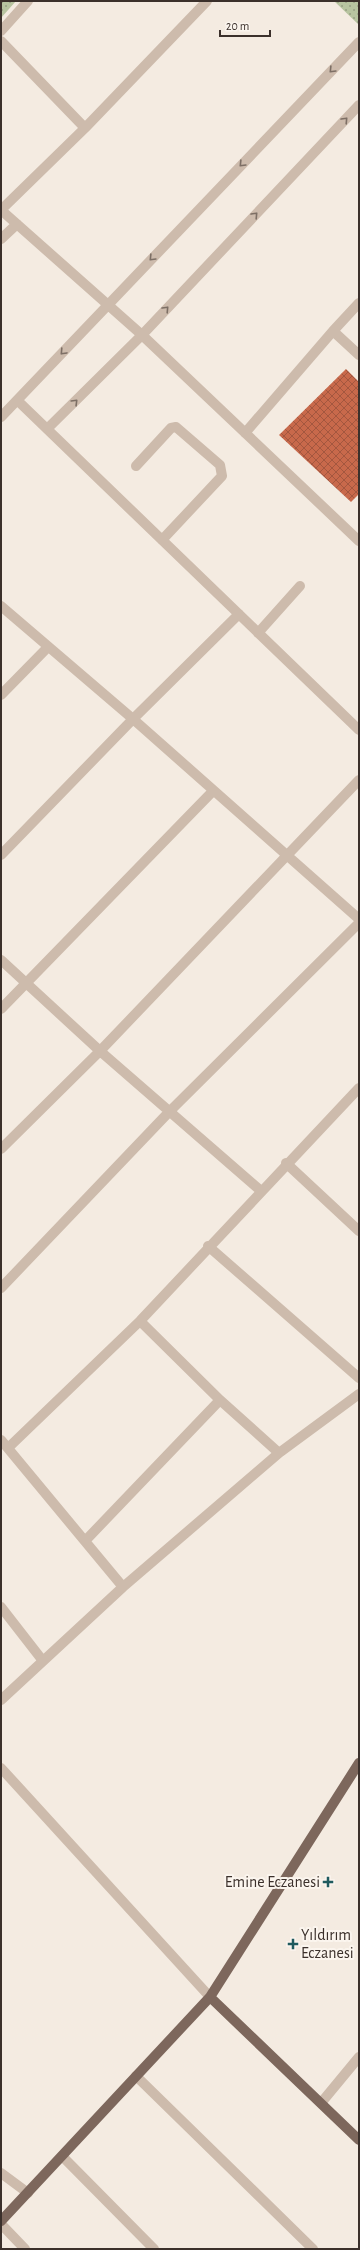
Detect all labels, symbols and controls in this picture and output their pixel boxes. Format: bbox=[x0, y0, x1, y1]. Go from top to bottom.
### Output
scale bar bbox=[220, 12, 270, 38]
text: 20 m bbox=[226, 20, 249, 32]
one-way arrow bbox=[329, 65, 337, 73]
one-way arrow bbox=[340, 117, 348, 125]
one-way arrow bbox=[239, 159, 247, 167]
one-way arrow bbox=[251, 212, 258, 220]
one-way arrow bbox=[149, 253, 157, 261]
one-way arrow bbox=[161, 306, 169, 314]
one-way arrow bbox=[60, 347, 68, 355]
one-way arrow bbox=[70, 399, 78, 407]
place label: Emine Eczanesi bbox=[225, 1874, 320, 1890]
marker: Emine Eczanesi bbox=[323, 1877, 333, 1887]
place label: Yıldırım Eczanesi bbox=[301, 1927, 354, 1961]
marker: Yıldırım Eczanesi bbox=[288, 1939, 298, 1949]

